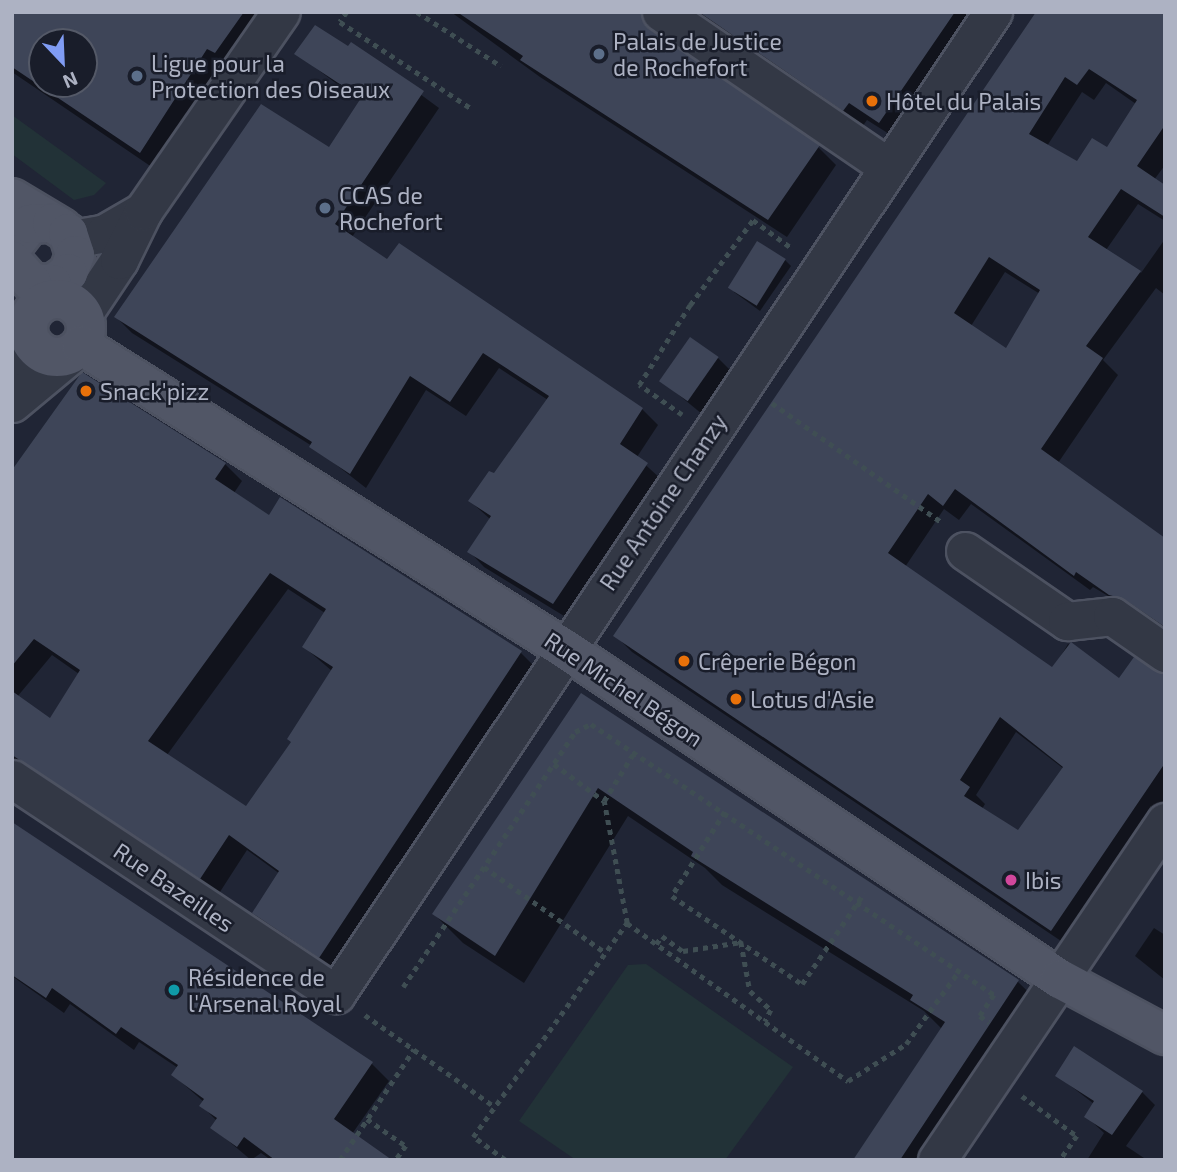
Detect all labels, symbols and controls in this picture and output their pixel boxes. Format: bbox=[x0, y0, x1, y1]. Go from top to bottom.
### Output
place label: Palais de Justice de Rochefort bbox=[613, 27, 782, 81]
north arrow bbox=[28, 28, 98, 98]
marker: Palais de Justice de Rochefort bbox=[591, 46, 607, 62]
place label: Ligue pour la Protection des Oiseaux bbox=[151, 49, 390, 103]
text: N bbox=[60, 68, 81, 94]
marker: Ligue pour la Protection des Oiseaux bbox=[129, 68, 145, 84]
place label: Hôtel du Palais bbox=[886, 87, 1042, 115]
marker: Hôtel du Palais bbox=[864, 93, 880, 109]
place label: CCAS de Rochefort bbox=[339, 181, 443, 235]
marker: CCAS de Rochefort bbox=[317, 200, 333, 216]
place label: Snack'pizz bbox=[100, 377, 209, 405]
marker: Snack'pizz bbox=[78, 383, 94, 399]
street label: Rue Antoine Chanzy bbox=[594, 408, 732, 596]
street label: Rue Michel Bégon bbox=[539, 626, 709, 752]
place label: Crêperie Bégon bbox=[698, 647, 856, 675]
marker: Crêperie Bégon bbox=[676, 653, 692, 669]
place label: Lotus d'Asie bbox=[750, 685, 875, 713]
marker: Lotus d'Asie bbox=[728, 691, 744, 707]
street label: Rue Bazeilles bbox=[109, 837, 239, 937]
place label: Ibis bbox=[1025, 866, 1062, 894]
marker: Ibis bbox=[1003, 872, 1019, 888]
place label: Résidence de l'Arsenal Royal bbox=[188, 963, 342, 1017]
marker: Résidence de l'Arsenal Royal bbox=[166, 982, 182, 998]

